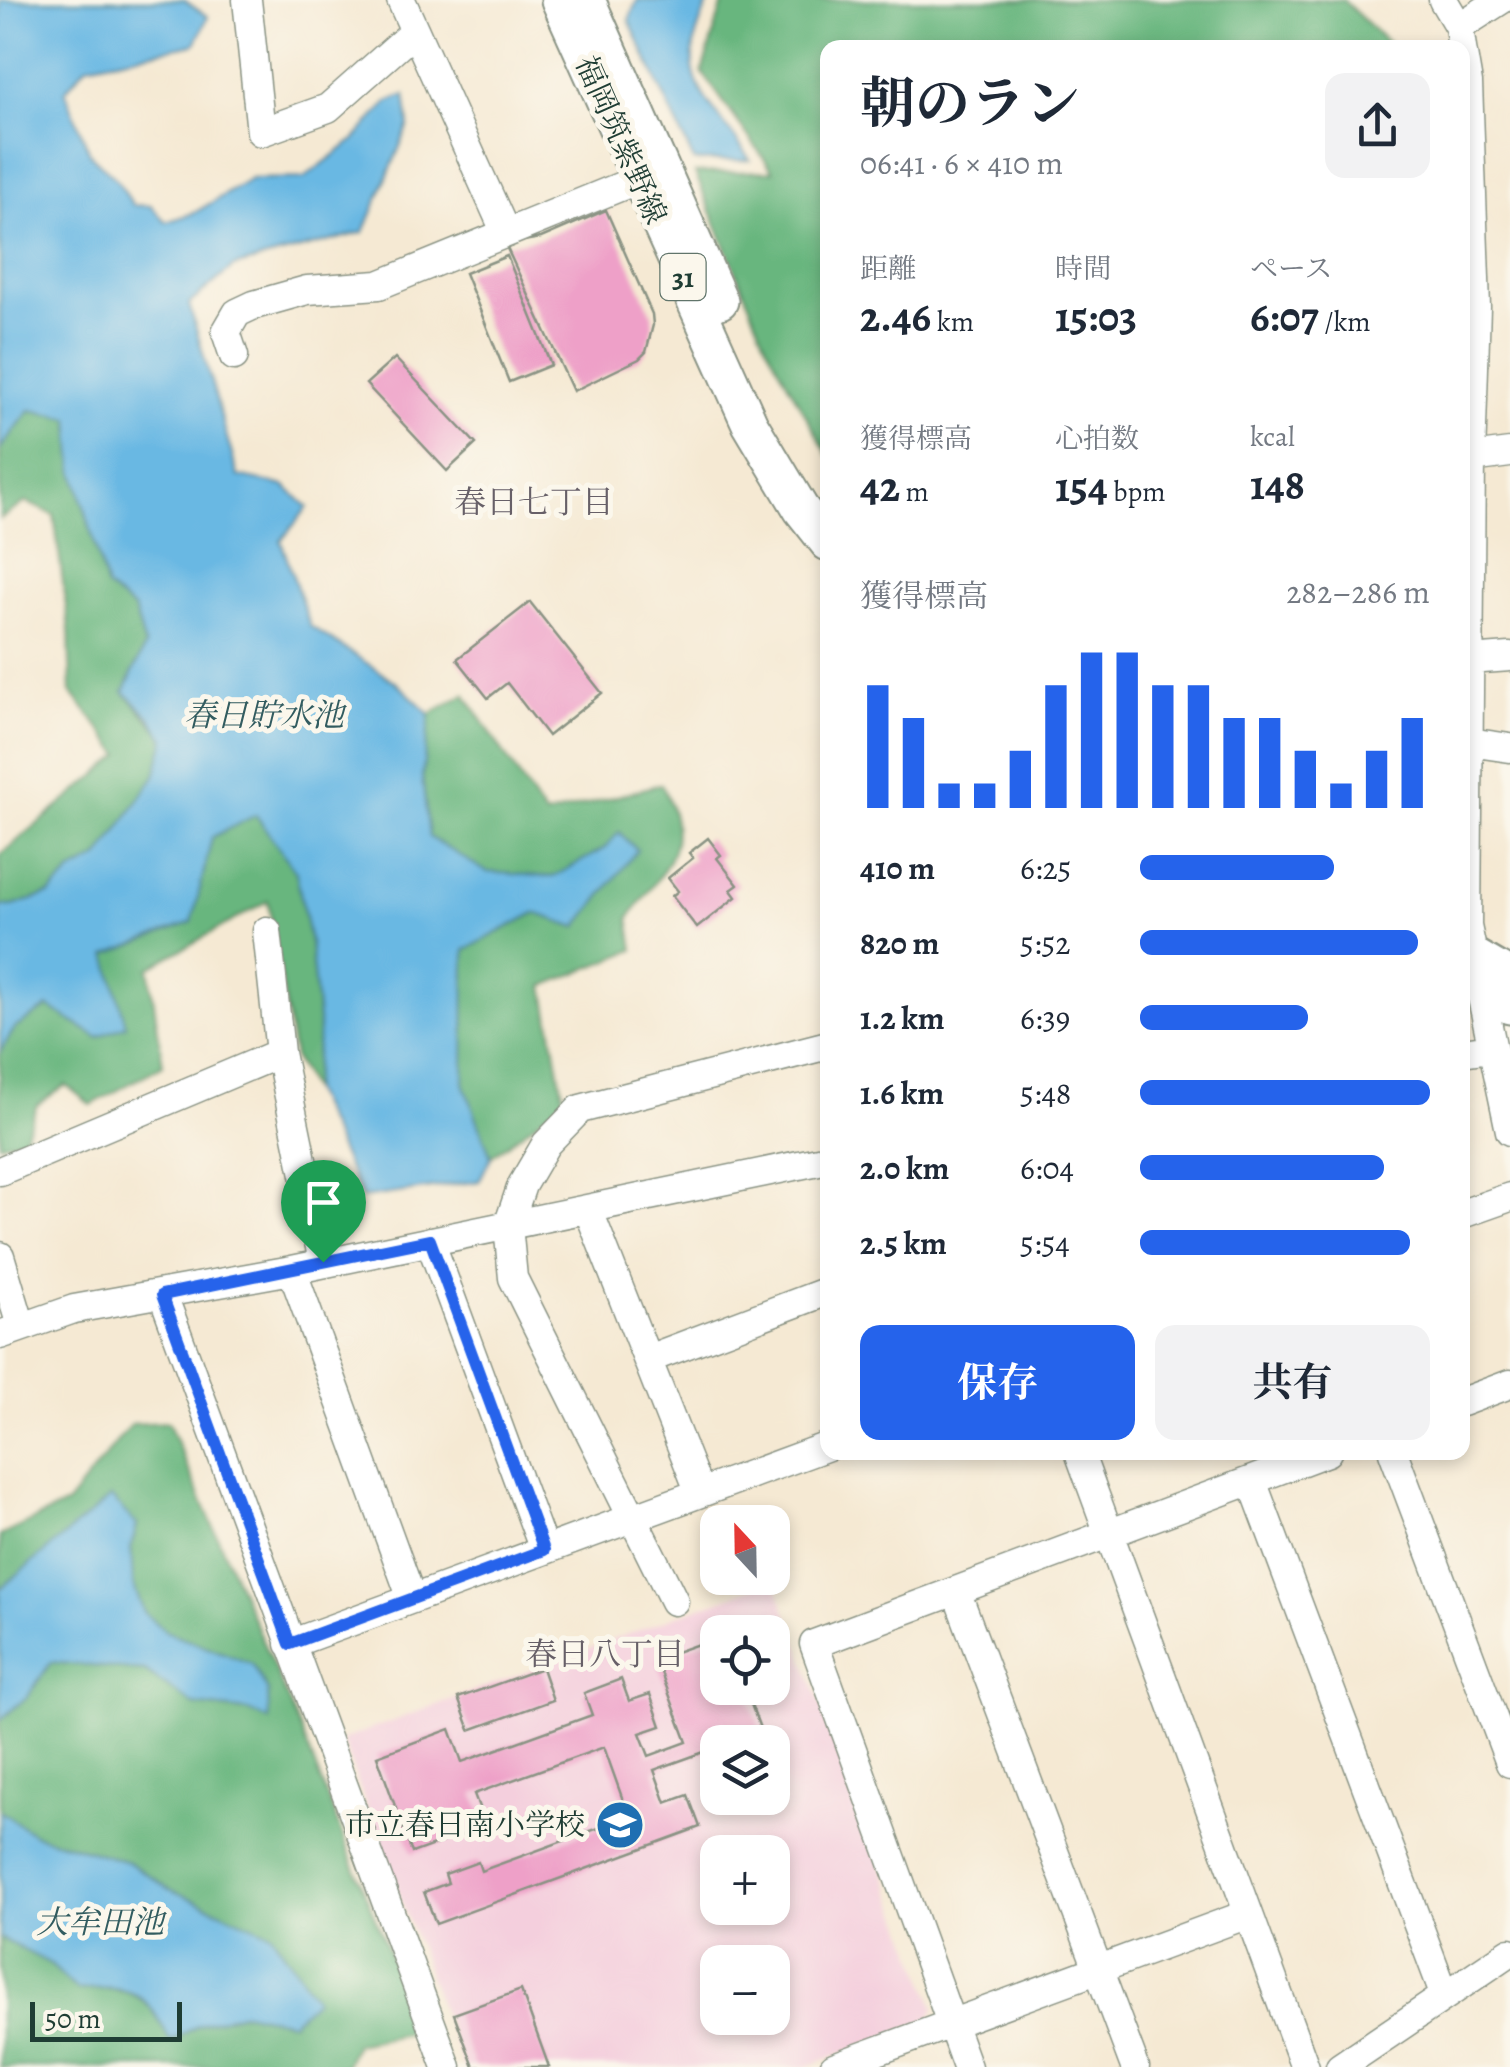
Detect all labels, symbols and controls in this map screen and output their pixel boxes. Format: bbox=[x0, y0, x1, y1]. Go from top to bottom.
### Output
street label: 福岡筑紫野線 bbox=[566, 50, 676, 230]
text: 朝のラン bbox=[860, 66, 1080, 141]
button: share bbox=[1325, 73, 1430, 178]
text: 06:41 · 6 × 410 m bbox=[860, 141, 1063, 185]
text: 距離 bbox=[860, 250, 916, 288]
text: 時間 bbox=[1055, 250, 1111, 288]
text: ペース bbox=[1250, 250, 1333, 288]
road number: 31 bbox=[660, 254, 706, 300]
text: 2.46 bbox=[860, 288, 931, 345]
text: 15:03 bbox=[1055, 288, 1137, 345]
text: 6:07 bbox=[1250, 288, 1319, 345]
text: km bbox=[931, 303, 974, 341]
text: /km bbox=[1319, 303, 1371, 341]
text: kcal bbox=[1250, 418, 1295, 456]
text: 獲得標高 bbox=[860, 420, 972, 458]
text: 心拍数 bbox=[1055, 420, 1139, 458]
text: 148 bbox=[1250, 456, 1305, 513]
text: 42 bbox=[860, 458, 900, 515]
text: 154 bbox=[1055, 458, 1108, 515]
text: m bbox=[900, 473, 929, 511]
text: bpm bbox=[1108, 473, 1166, 511]
district label: 春日七丁目 bbox=[454, 480, 614, 524]
text: 282–286 m bbox=[1286, 570, 1430, 614]
text: 獲得標高 bbox=[860, 574, 988, 618]
water label: 春日貯水池 bbox=[184, 693, 347, 737]
text: 410 m bbox=[860, 846, 935, 890]
text: 6:25 bbox=[1020, 846, 1071, 890]
text: 820 m bbox=[860, 921, 939, 965]
text: 5:52 bbox=[1020, 921, 1070, 965]
text: 1.2 km bbox=[860, 996, 945, 1040]
text: 6:39 bbox=[1020, 996, 1070, 1040]
text: 1.6 km bbox=[860, 1071, 944, 1115]
text: 5:48 bbox=[1020, 1071, 1071, 1115]
text: 2.0 km bbox=[860, 1146, 949, 1190]
text: 6:04 bbox=[1020, 1146, 1074, 1190]
pin bbox=[281, 1160, 366, 1263]
icon: arrive bbox=[296, 1175, 351, 1230]
text: 2.5 km bbox=[860, 1221, 947, 1265]
text: 5:54 bbox=[1020, 1221, 1070, 1265]
button: 保存 bbox=[860, 1325, 1135, 1440]
button: 共有 bbox=[1155, 1325, 1430, 1440]
north arrow bbox=[700, 1505, 790, 1595]
map controls bbox=[700, 1505, 790, 2035]
button: locate bbox=[700, 1615, 790, 1705]
district label: 春日八丁目 bbox=[525, 1632, 685, 1676]
button: layers bbox=[700, 1725, 790, 1815]
school or university icon: 市立春日南小学校 bbox=[594, 1799, 646, 1851]
place label: 市立春日南小学校 bbox=[345, 1805, 585, 1845]
button: + bbox=[700, 1835, 790, 1925]
water label: 大牟田池 bbox=[36, 1900, 167, 1944]
button: − bbox=[700, 1945, 790, 2035]
scale bar bbox=[30, 1997, 182, 2042]
text: 50 m bbox=[45, 2000, 101, 2038]

